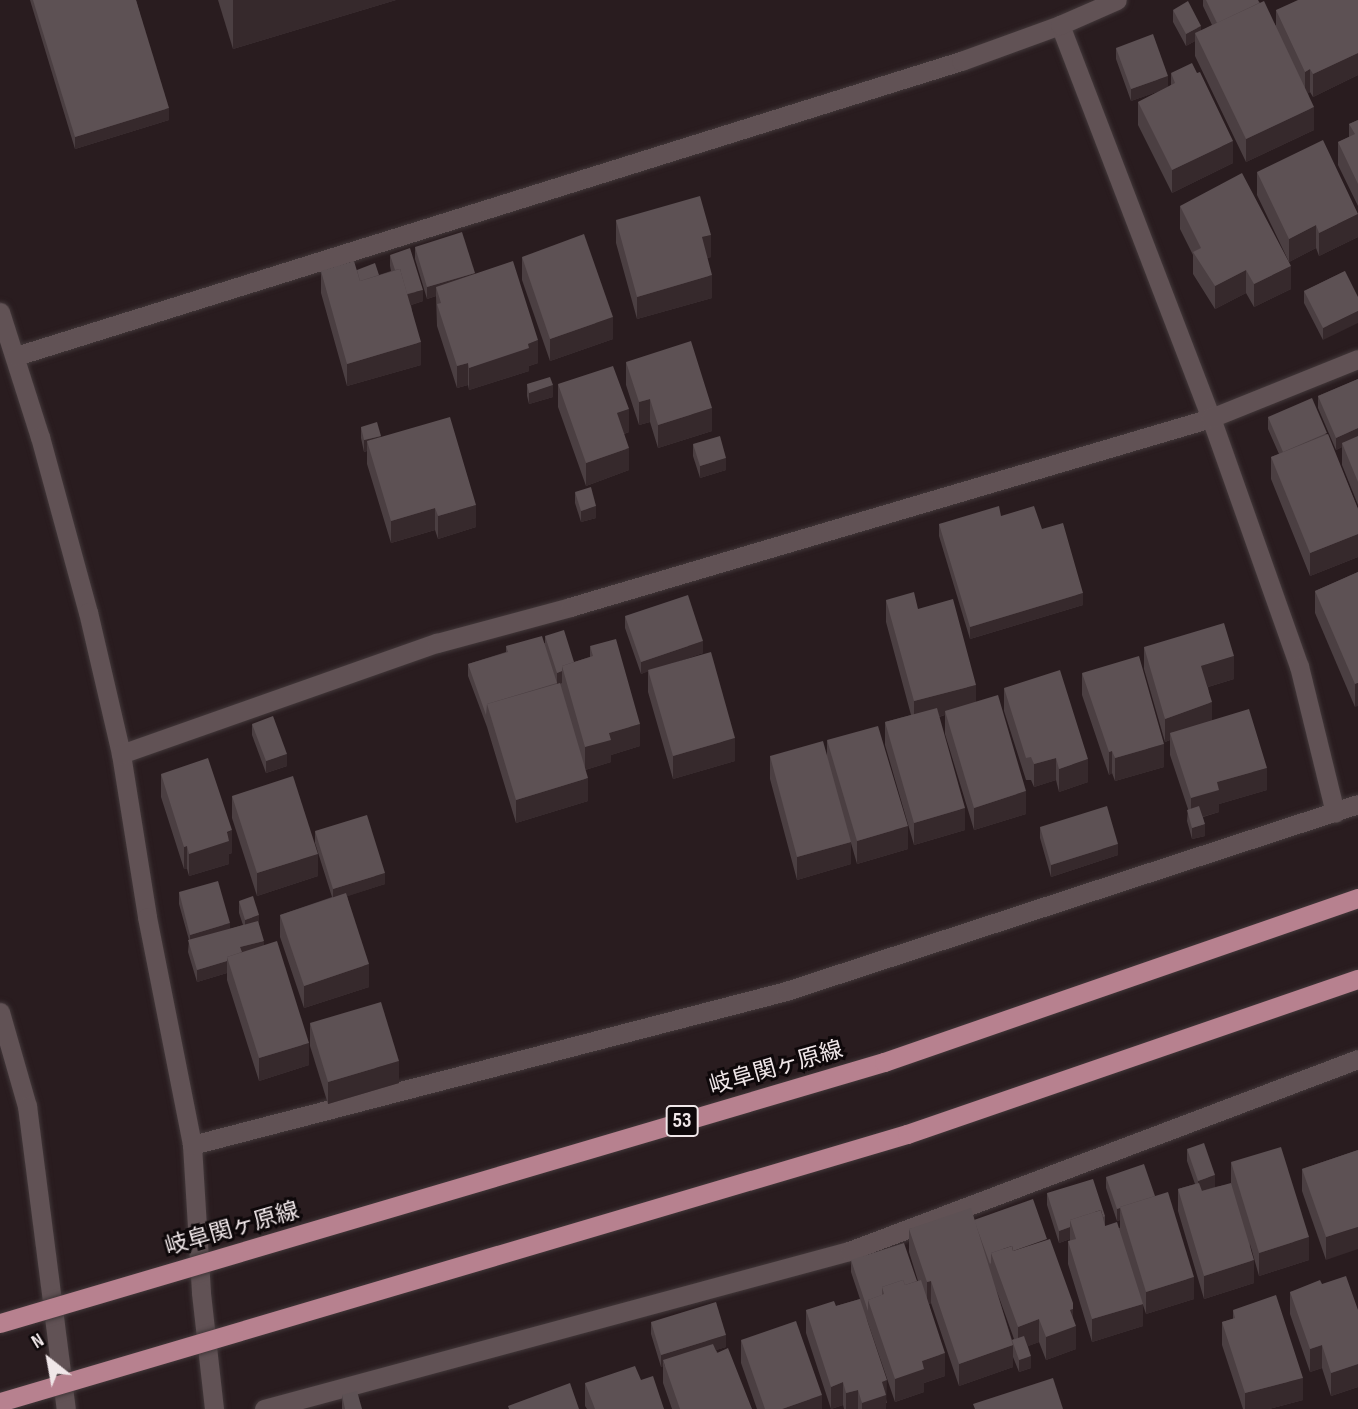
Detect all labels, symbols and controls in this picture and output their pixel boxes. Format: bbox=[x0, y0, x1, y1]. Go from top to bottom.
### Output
street label: 岐阜関ヶ原線 bbox=[706, 1036, 846, 1100]
road number: 53 bbox=[664, 1104, 700, 1138]
street label: 岐阜関ヶ原線 bbox=[162, 1197, 302, 1261]
north arrow bbox=[14, 1325, 84, 1395]
text: N bbox=[28, 1329, 48, 1354]

